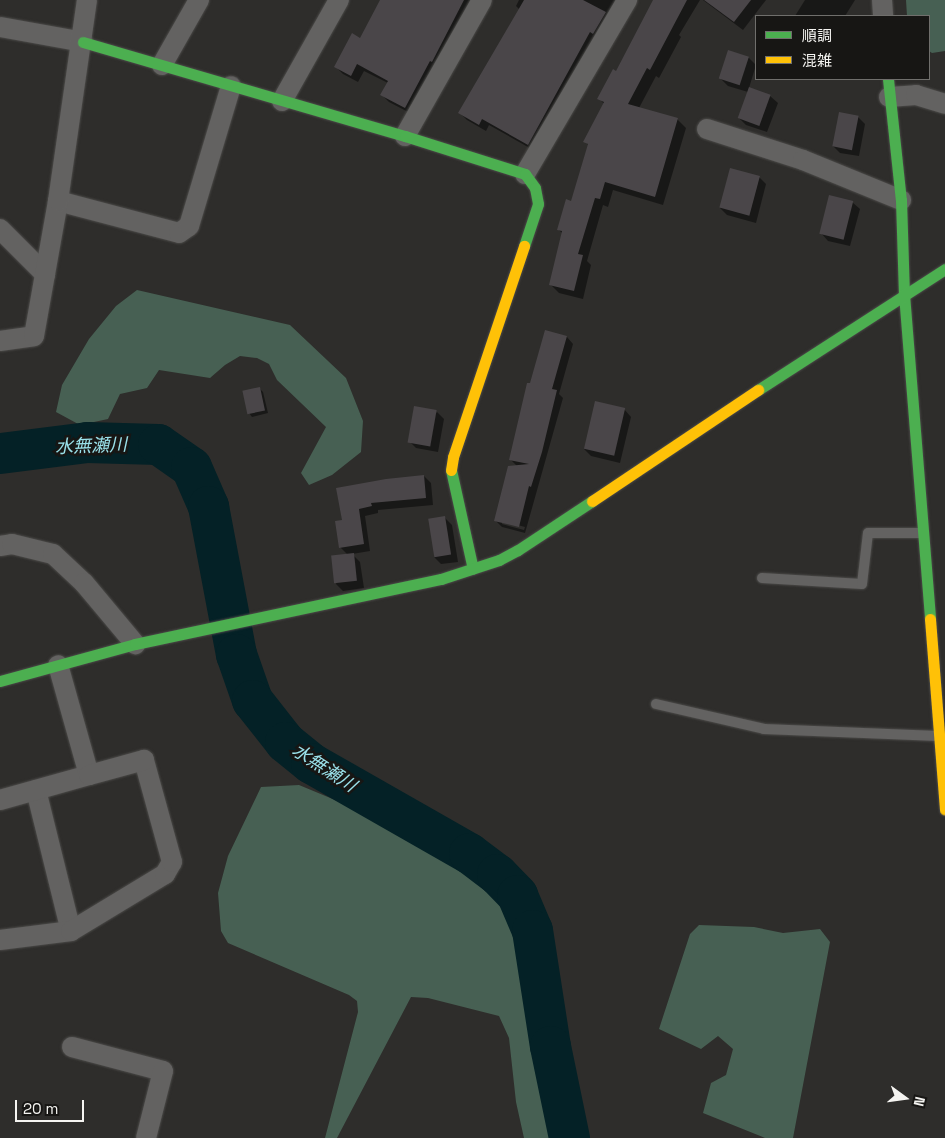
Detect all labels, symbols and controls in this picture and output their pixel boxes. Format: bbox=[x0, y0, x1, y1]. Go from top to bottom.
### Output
legend bbox=[755, 15, 930, 80]
text: 順調 bbox=[802, 26, 832, 45]
text: 混雑 bbox=[802, 51, 832, 70]
water label: 水無瀬川 bbox=[55, 434, 127, 458]
water label: 水無瀬川 bbox=[288, 739, 360, 797]
north arrow bbox=[880, 1073, 930, 1123]
scale bar bbox=[18, 1090, 86, 1122]
text: N bbox=[910, 1095, 929, 1108]
text: 20 m bbox=[23, 1099, 58, 1118]

